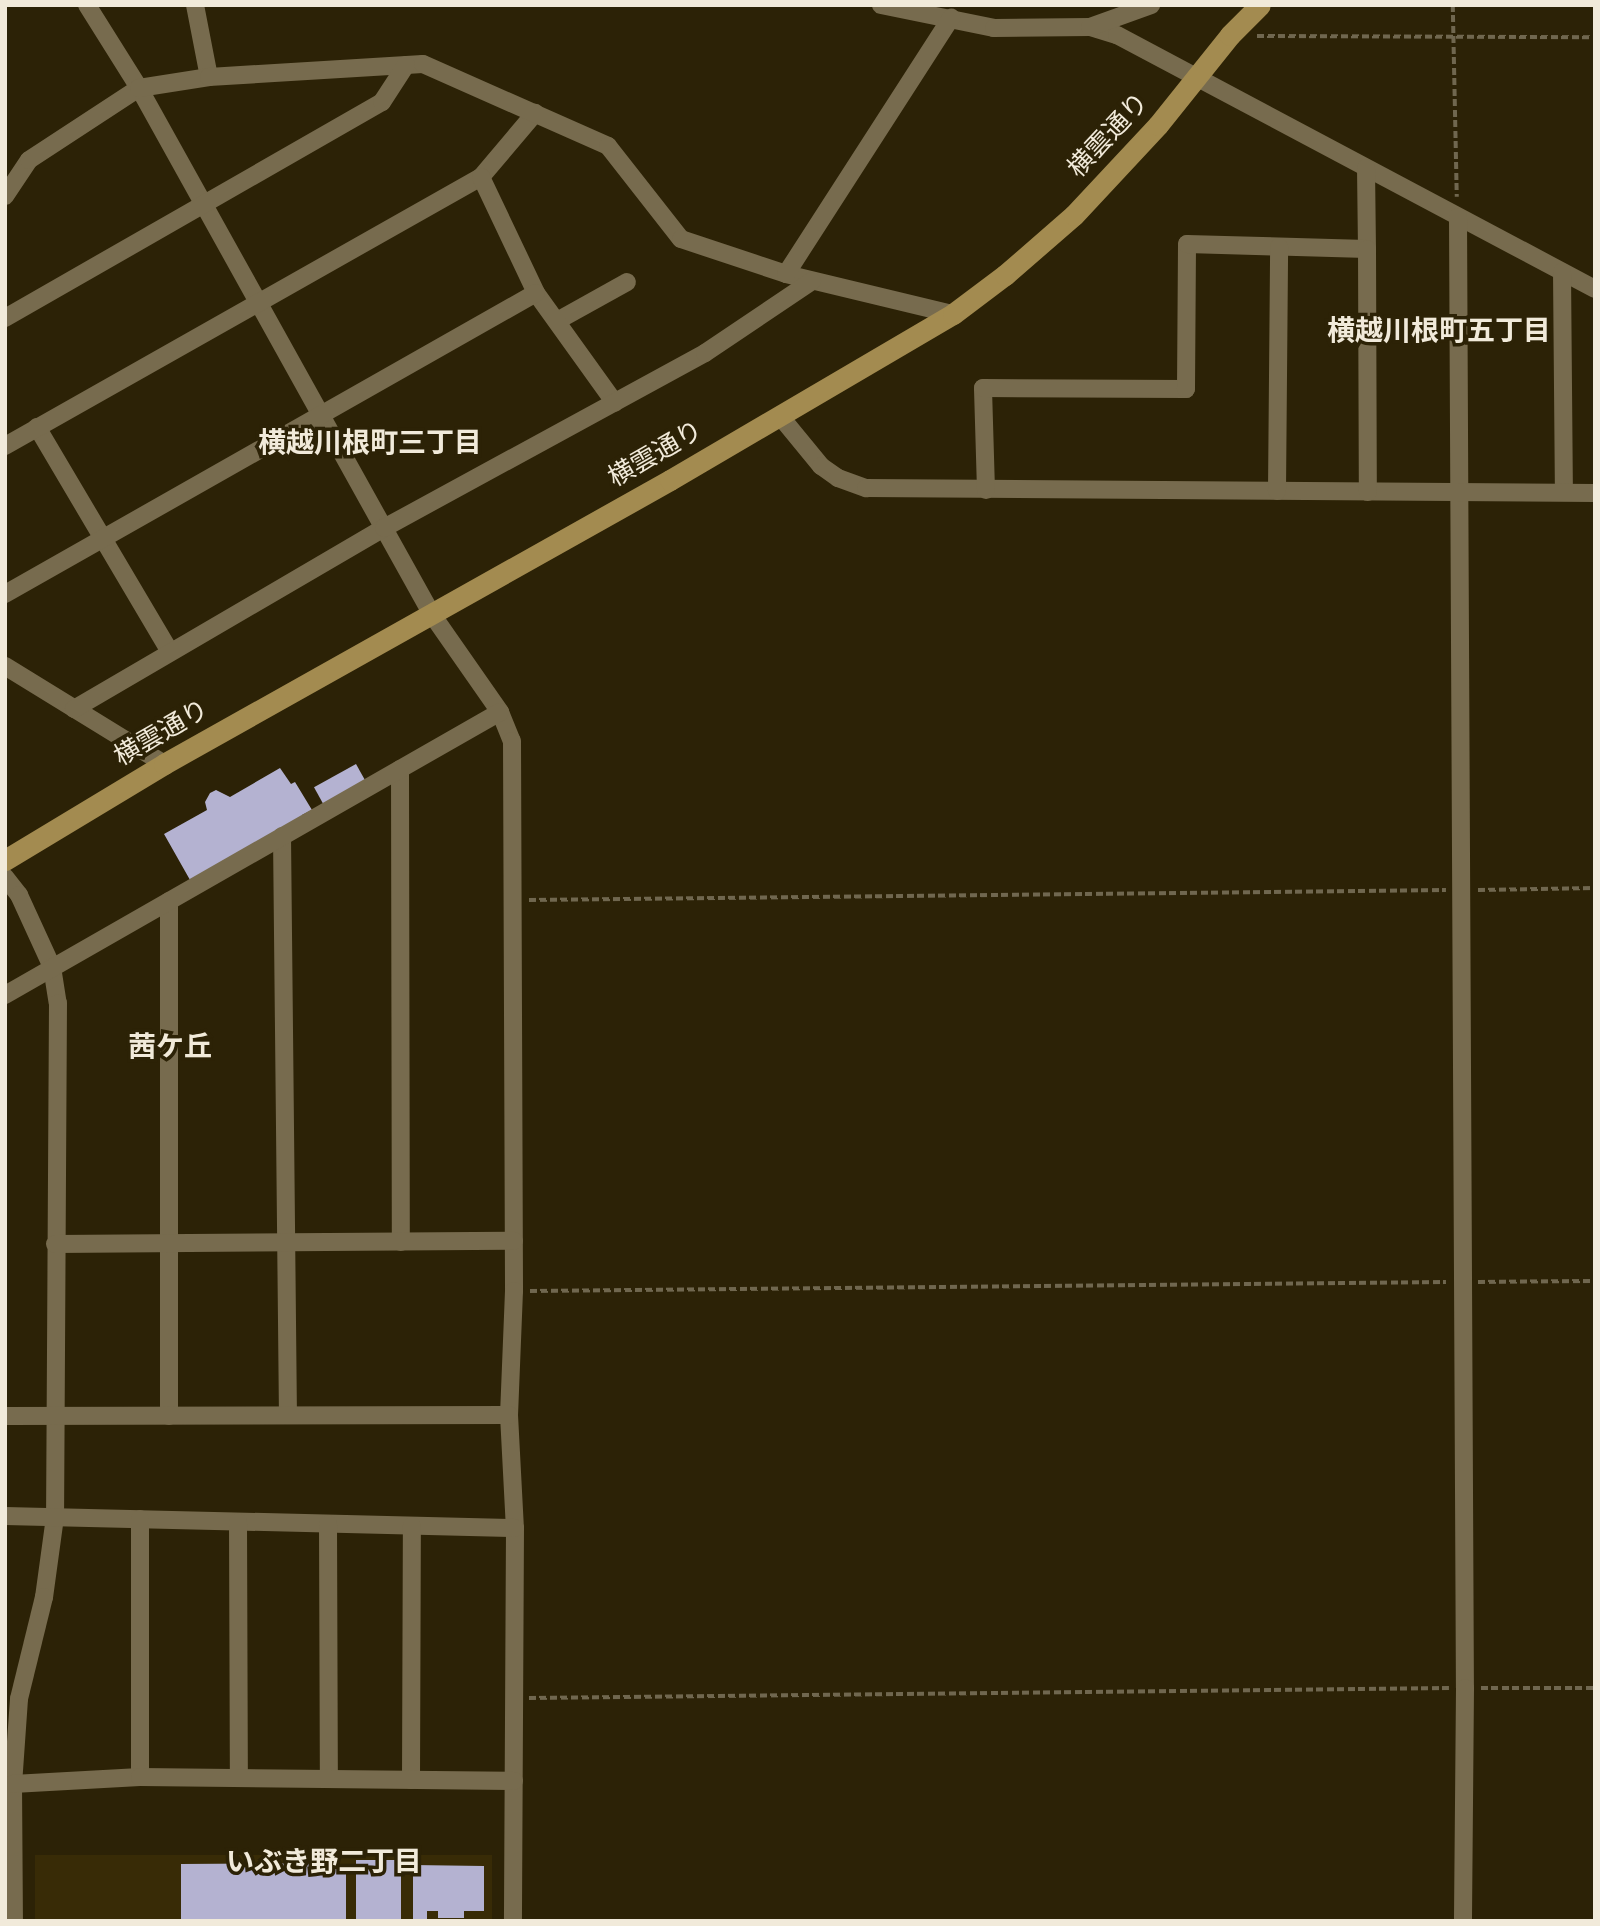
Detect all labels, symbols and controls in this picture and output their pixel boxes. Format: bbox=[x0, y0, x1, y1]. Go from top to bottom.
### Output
street label: 横雲通り bbox=[1062, 87, 1156, 185]
district label: 横越川根町五丁目 bbox=[1327, 314, 1551, 348]
street label: 横雲通り bbox=[603, 415, 709, 495]
district label: 横越川根町三丁目 bbox=[258, 426, 482, 460]
street label: 横雲通り bbox=[109, 694, 215, 774]
district label: 茜ケ丘 bbox=[128, 1030, 212, 1064]
district label: いぶき野二丁目 bbox=[226, 1845, 422, 1879]

